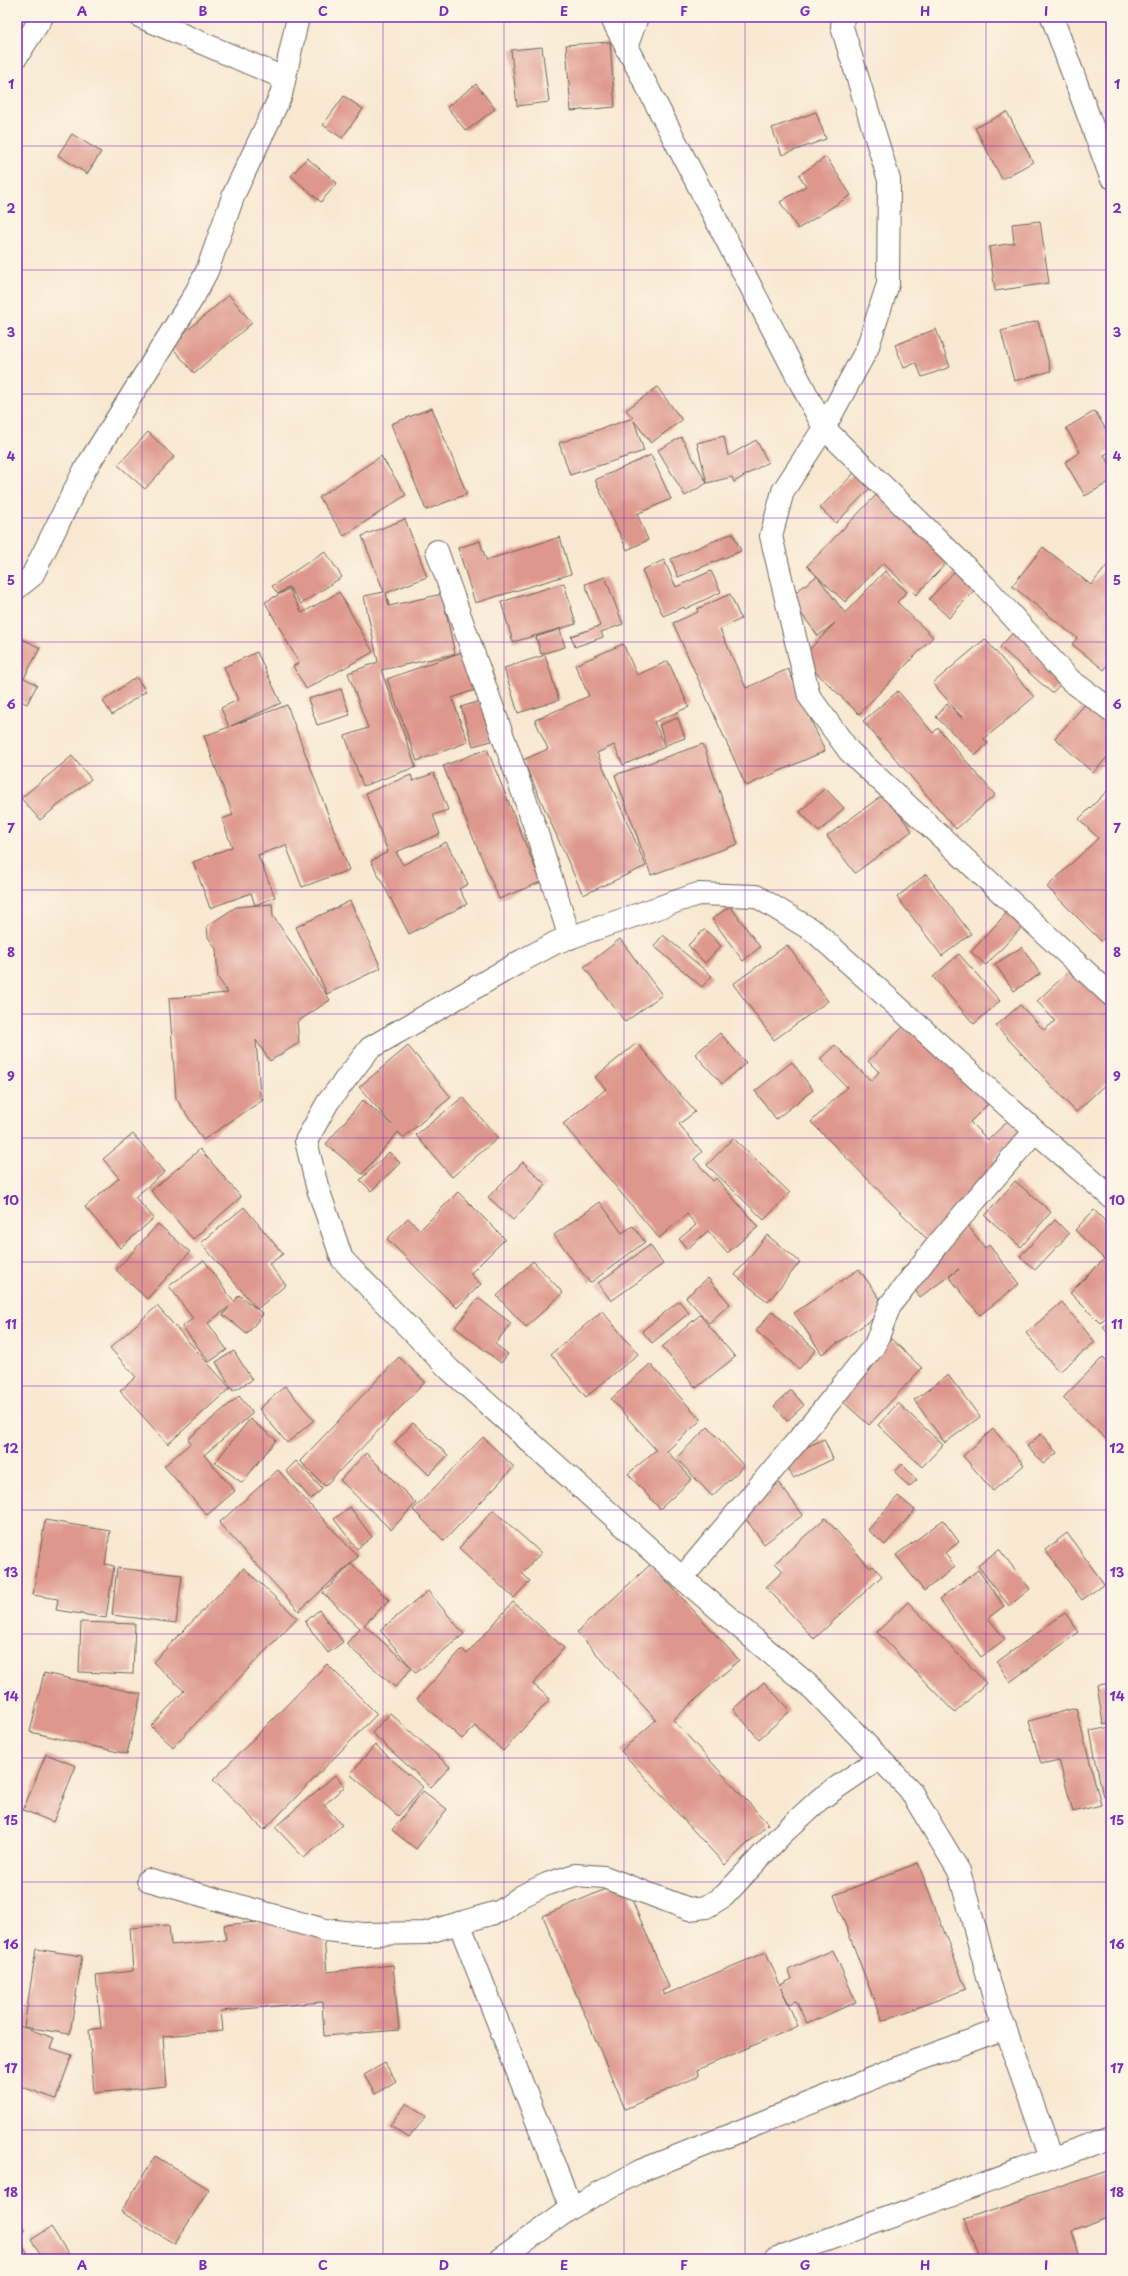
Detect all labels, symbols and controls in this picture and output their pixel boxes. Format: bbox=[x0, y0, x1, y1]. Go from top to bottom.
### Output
text: A bbox=[77, 1, 87, 20]
text: B bbox=[199, 1, 208, 20]
text: C bbox=[318, 1, 328, 20]
text: D bbox=[439, 1, 449, 20]
text: E bbox=[560, 1, 568, 20]
text: F bbox=[680, 1, 688, 20]
text: G bbox=[800, 1, 810, 20]
text: H bbox=[920, 1, 930, 20]
text: I bbox=[1044, 1, 1048, 20]
text: 1 bbox=[8, 74, 14, 93]
text: 1 bbox=[1114, 74, 1120, 93]
text: 2 bbox=[6, 198, 16, 217]
text: 2 bbox=[1112, 198, 1122, 217]
text: 3 bbox=[7, 322, 16, 341]
text: 3 bbox=[1113, 322, 1122, 341]
text: 4 bbox=[7, 446, 16, 465]
text: 4 bbox=[1113, 446, 1122, 465]
text: 5 bbox=[7, 570, 15, 589]
text: 5 bbox=[1113, 570, 1121, 589]
text: 6 bbox=[6, 694, 16, 713]
text: 6 bbox=[1112, 694, 1122, 713]
text: 7 bbox=[7, 818, 15, 837]
text: 7 bbox=[1113, 818, 1121, 837]
text: 8 bbox=[7, 942, 15, 961]
text: 8 bbox=[1113, 942, 1121, 961]
text: 9 bbox=[7, 1066, 15, 1085]
text: 9 bbox=[1113, 1066, 1121, 1085]
text: 10 bbox=[3, 1190, 19, 1209]
text: 10 bbox=[1109, 1190, 1125, 1209]
text: 11 bbox=[5, 1314, 17, 1333]
text: 11 bbox=[1111, 1314, 1123, 1333]
text: 12 bbox=[3, 1438, 19, 1457]
text: 12 bbox=[1109, 1438, 1125, 1457]
text: 13 bbox=[4, 1562, 19, 1581]
text: 13 bbox=[1110, 1562, 1125, 1581]
text: 14 bbox=[3, 1686, 19, 1705]
text: 14 bbox=[1109, 1686, 1125, 1705]
text: 15 bbox=[4, 1810, 18, 1829]
text: 15 bbox=[1110, 1810, 1124, 1829]
text: 16 bbox=[3, 1934, 19, 1953]
text: 16 bbox=[1109, 1934, 1125, 1953]
text: 17 bbox=[4, 2058, 18, 2077]
text: 17 bbox=[1110, 2058, 1124, 2077]
text: 18 bbox=[4, 2182, 18, 2201]
text: 18 bbox=[1110, 2182, 1124, 2201]
text: A bbox=[77, 2255, 87, 2274]
text: B bbox=[199, 2255, 208, 2274]
text: C bbox=[318, 2255, 328, 2274]
text: D bbox=[439, 2255, 449, 2274]
text: E bbox=[560, 2255, 568, 2274]
text: F bbox=[680, 2255, 688, 2274]
text: G bbox=[800, 2255, 810, 2274]
text: H bbox=[920, 2255, 930, 2274]
text: I bbox=[1044, 2255, 1048, 2274]

